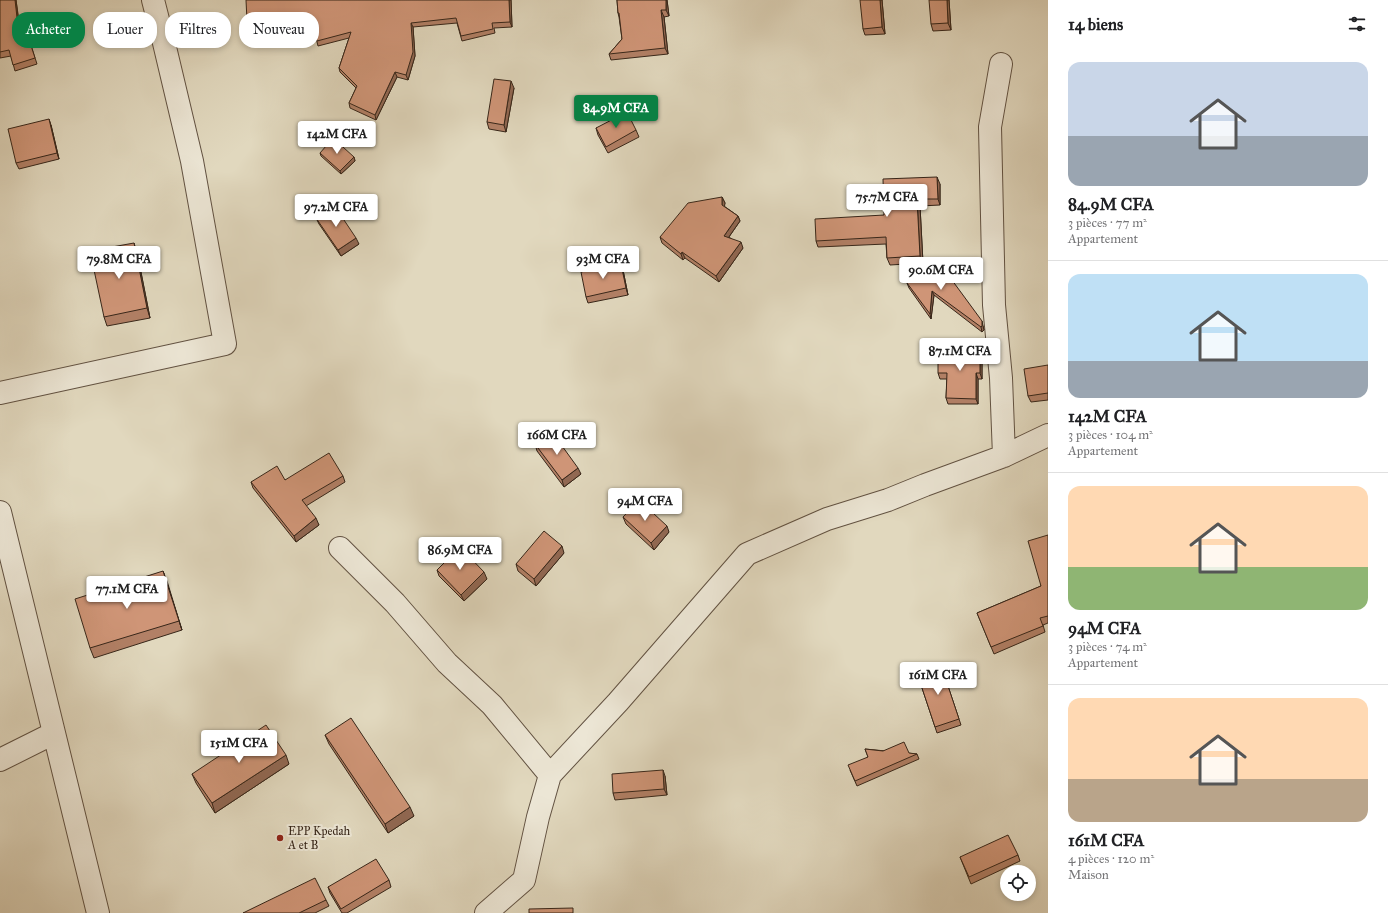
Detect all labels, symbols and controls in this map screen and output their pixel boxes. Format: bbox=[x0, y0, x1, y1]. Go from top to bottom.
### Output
chip: Acheter bbox=[12, 12, 85, 48]
chip: Louer bbox=[93, 12, 157, 48]
chip: Filtres bbox=[165, 12, 231, 48]
chip: Nouveau bbox=[239, 12, 319, 48]
icon: filters bbox=[1346, 13, 1368, 35]
text: 14 biens bbox=[1068, 14, 1123, 35]
icon: home bbox=[1182, 88, 1254, 160]
pin: 84.9M CFA bbox=[570, 95, 662, 129]
text: 84.9M CFA bbox=[583, 100, 649, 116]
pin: 142M CFA bbox=[296, 121, 378, 155]
text: 142M CFA bbox=[307, 126, 367, 142]
pin: 75.7M CFA bbox=[841, 184, 933, 218]
text: 75.7M CFA bbox=[855, 189, 919, 205]
pin: 97.2M CFA bbox=[290, 194, 382, 228]
text: 84.9M CFA bbox=[1068, 194, 1154, 215]
text: 97.2M CFA bbox=[304, 199, 368, 215]
text: 3 pièces · 77 m² bbox=[1068, 215, 1147, 231]
text: Appartement bbox=[1068, 231, 1138, 247]
pin: 79.8M CFA bbox=[73, 246, 165, 280]
pin: 93M CFA bbox=[566, 246, 640, 280]
text: 79.8M CFA bbox=[86, 251, 152, 267]
text: 93M CFA bbox=[576, 251, 630, 267]
pin: 90.6M CFA bbox=[895, 257, 987, 291]
text: 90.6M CFA bbox=[908, 262, 974, 278]
icon: home bbox=[1182, 300, 1254, 372]
pin: 87.1M CFA bbox=[914, 338, 1006, 372]
text: 87.1M CFA bbox=[928, 343, 992, 359]
text: 142M CFA bbox=[1068, 406, 1147, 427]
pin: 166M CFA bbox=[516, 422, 598, 456]
text: 166M CFA bbox=[527, 427, 587, 443]
text: 3 pièces · 104 m² bbox=[1068, 427, 1153, 443]
text: Appartement bbox=[1068, 443, 1138, 459]
pin: 94M CFA bbox=[608, 488, 682, 522]
text: 94M CFA bbox=[617, 493, 673, 509]
icon: home bbox=[1182, 512, 1254, 584]
pin: 86.9M CFA bbox=[414, 537, 506, 571]
text: 86.9M CFA bbox=[428, 542, 492, 558]
pin: 77.1M CFA bbox=[81, 576, 173, 610]
text: 77.1M CFA bbox=[95, 581, 159, 597]
text: 94M CFA bbox=[1068, 618, 1141, 639]
text: 3 pièces · 74 m² bbox=[1068, 639, 1147, 655]
text: Appartement bbox=[1068, 655, 1138, 671]
pin: 161M CFA bbox=[897, 662, 979, 696]
text: 161M CFA bbox=[909, 667, 967, 683]
icon: home bbox=[1182, 724, 1254, 796]
pin: 151M CFA bbox=[198, 730, 280, 764]
text: 151M CFA bbox=[210, 735, 268, 751]
place label: EPP Kpedah A et B bbox=[287, 824, 350, 852]
text: 161M CFA bbox=[1068, 830, 1145, 851]
marker: EPP Kpedah A et B bbox=[275, 833, 285, 843]
text: 4 pièces · 120 m² bbox=[1068, 851, 1154, 867]
map controls bbox=[1000, 865, 1036, 901]
button: locate bbox=[1000, 865, 1036, 901]
text: Maison bbox=[1068, 867, 1109, 883]

